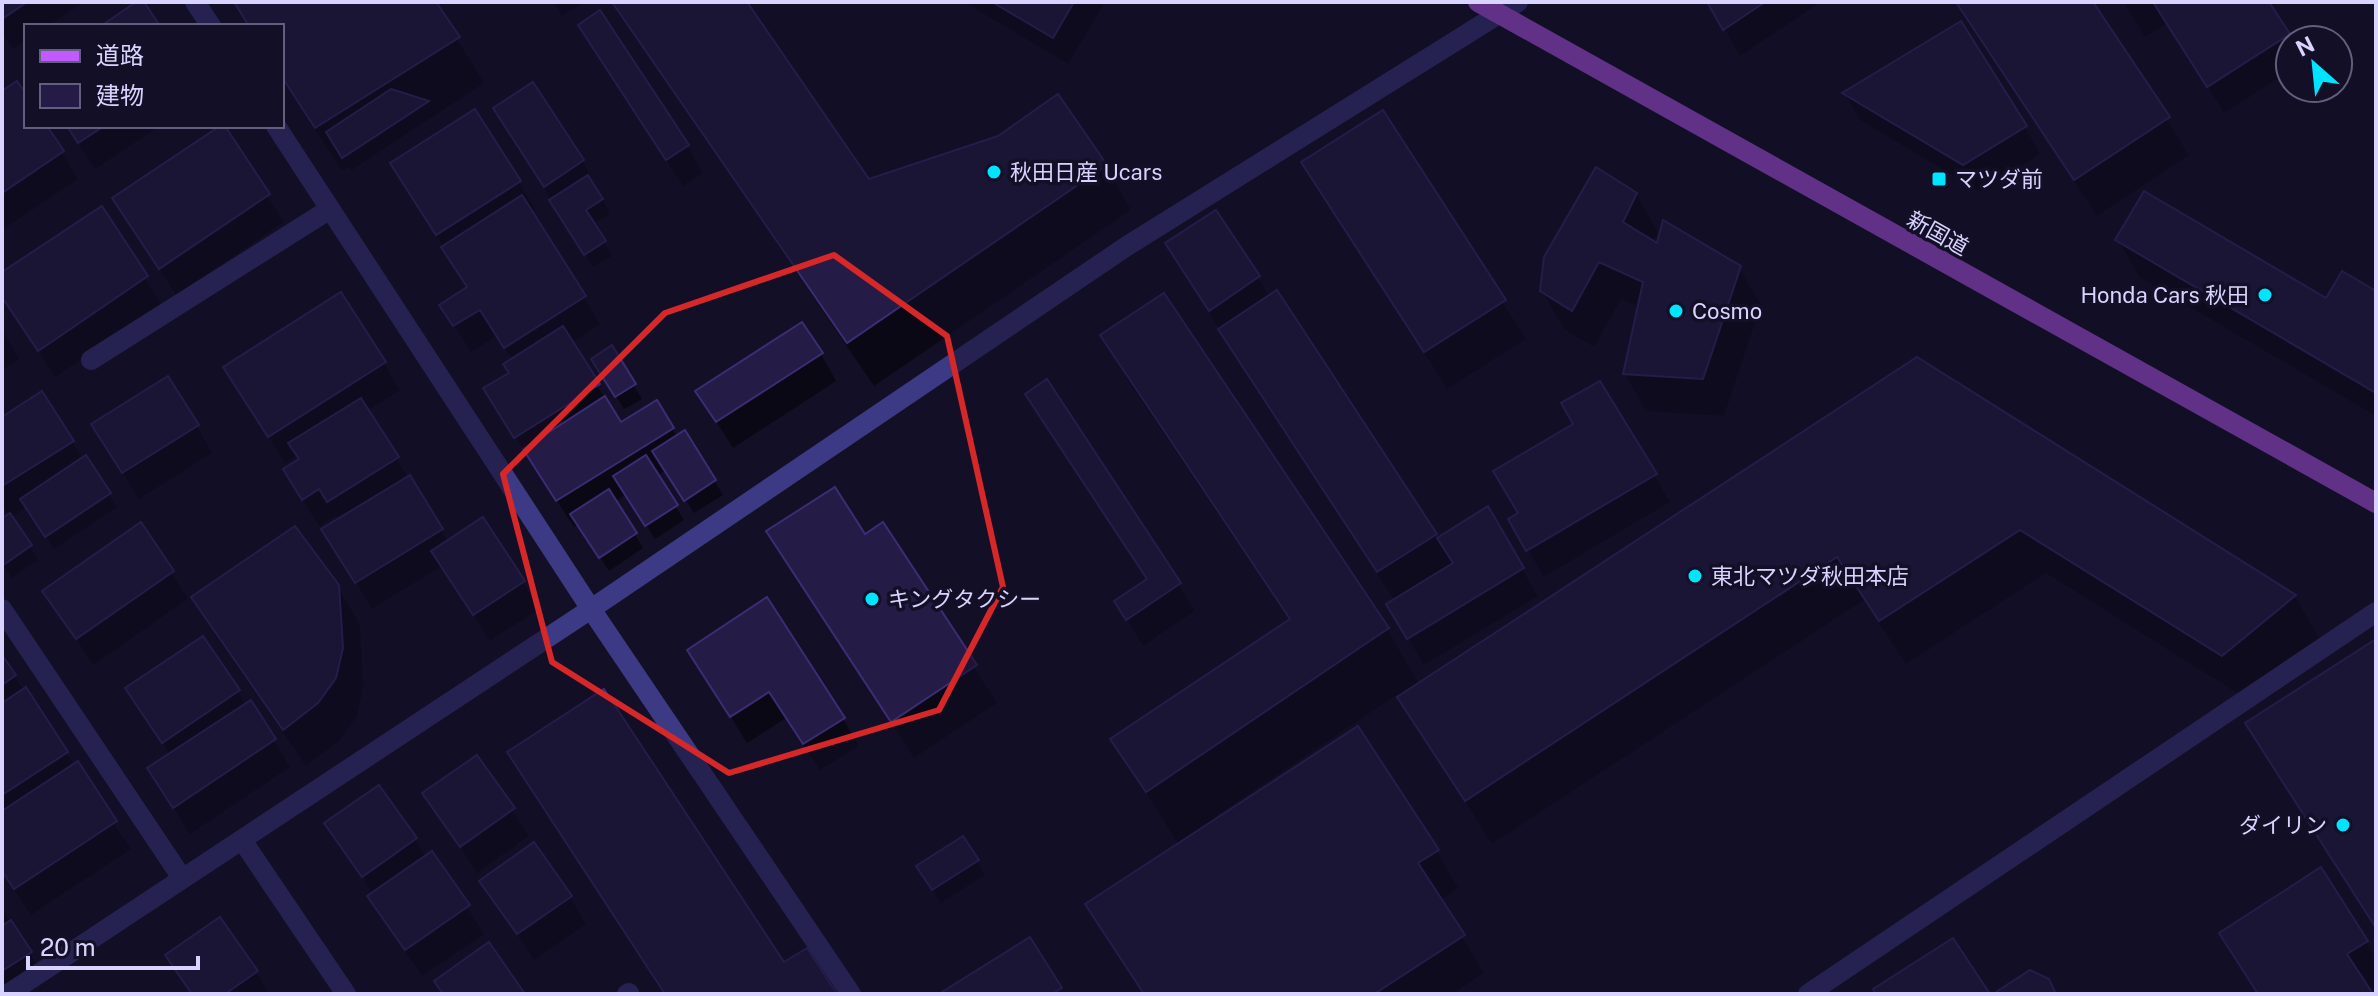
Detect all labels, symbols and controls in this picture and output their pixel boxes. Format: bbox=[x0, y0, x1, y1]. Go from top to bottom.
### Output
legend bbox=[24, 24, 284, 128]
north arrow bbox=[2274, 24, 2354, 104]
text: N bbox=[2291, 31, 2318, 62]
text: 道路 bbox=[96, 41, 144, 69]
text: 建物 bbox=[96, 81, 144, 109]
place label: 秋田日産 Ucars bbox=[1010, 159, 1162, 185]
marker: 秋田日産 Ucars bbox=[985, 163, 1003, 181]
place label: マツダ前 bbox=[1955, 166, 2043, 192]
marker: マツダ前 bbox=[1930, 170, 1948, 188]
street label: 新国道 bbox=[1903, 206, 1973, 260]
place label: Honda Cars 秋田 bbox=[2080, 282, 2249, 308]
marker: Honda Cars 秋田 bbox=[2256, 286, 2274, 304]
place label: Cosmo bbox=[1692, 298, 1762, 324]
marker: Cosmo bbox=[1667, 302, 1685, 320]
place label: 東北マツダ秋田本店 bbox=[1711, 563, 1909, 589]
marker: 東北マツダ秋田本店 bbox=[1686, 567, 1704, 585]
place label: キングタクシー bbox=[888, 586, 1041, 612]
marker: キングタクシー bbox=[863, 590, 881, 608]
place label: ダイリン bbox=[2239, 812, 2327, 838]
marker: ダイリン bbox=[2334, 816, 2352, 834]
scale bar bbox=[28, 920, 198, 970]
text: 20 m bbox=[40, 933, 96, 961]

